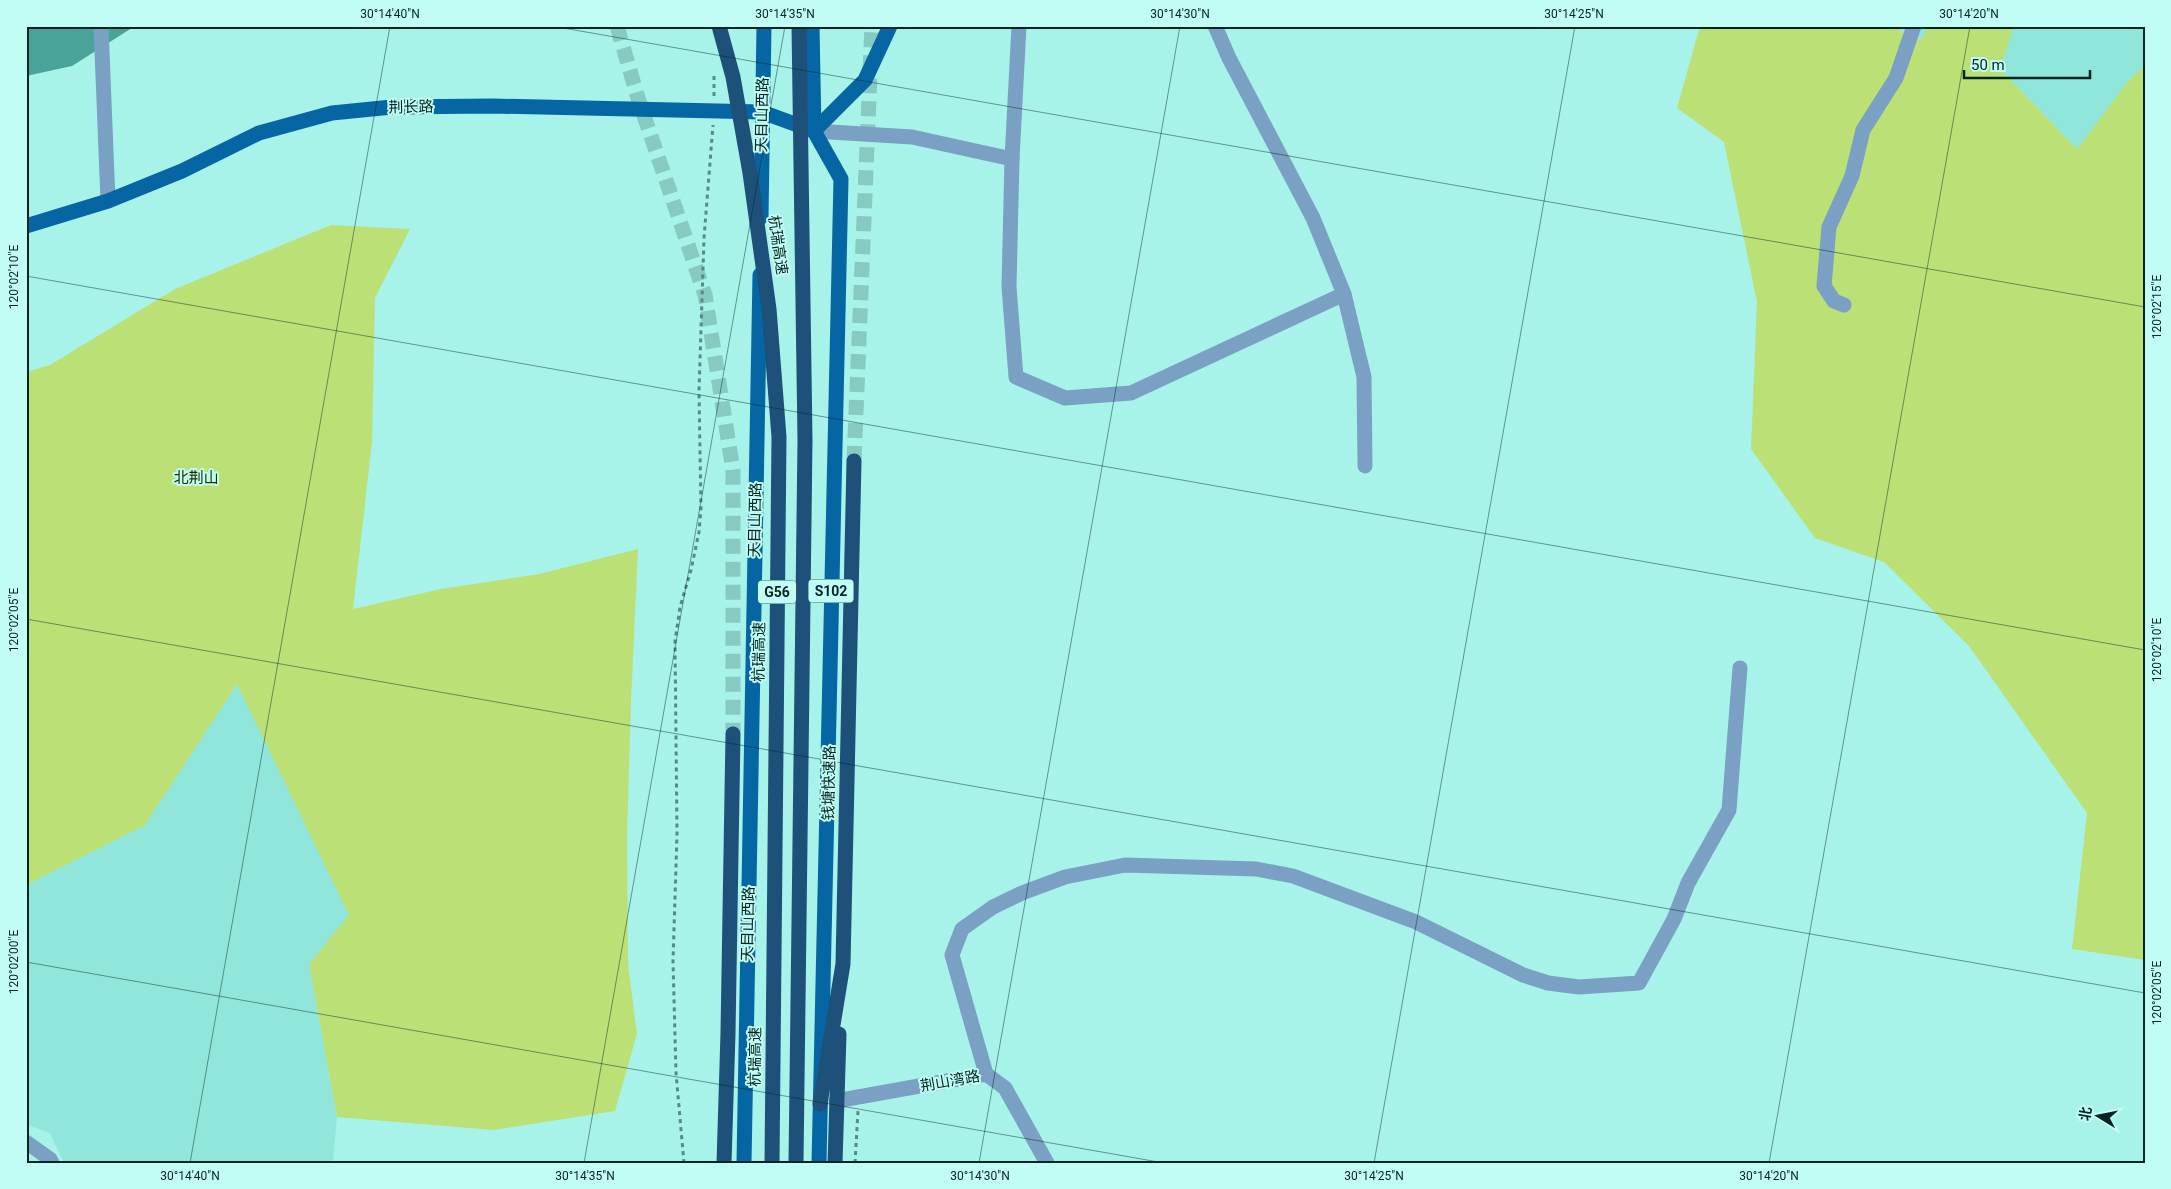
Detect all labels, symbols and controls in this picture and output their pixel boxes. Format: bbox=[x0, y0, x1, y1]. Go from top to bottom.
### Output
text: 30°14'40"N bbox=[360, 7, 420, 21]
text: 30°14'35"N bbox=[755, 7, 815, 21]
text: 30°14'30"N bbox=[1150, 7, 1210, 21]
text: 30°14'25"N bbox=[1544, 7, 1604, 21]
text: 30°14'20"N bbox=[1939, 7, 1999, 21]
scale bar bbox=[1964, 48, 2090, 80]
text: 50 m bbox=[1971, 56, 2005, 74]
street label: 天目山西路 bbox=[752, 77, 772, 153]
street label: 荆长路 bbox=[388, 98, 434, 116]
street label: 杭瑞高速 bbox=[765, 214, 791, 276]
text: 120°02'10"E bbox=[7, 245, 21, 309]
text: 120°02'15"E bbox=[2150, 275, 2164, 339]
park label: 北荆山 bbox=[173, 469, 219, 487]
street label: 天目山西路 bbox=[745, 482, 765, 558]
road number: G56 bbox=[758, 580, 796, 604]
road number: S102 bbox=[808, 580, 854, 602]
text: 120°02'05"E bbox=[7, 588, 21, 652]
text: 120°02'10"E bbox=[2150, 618, 2164, 682]
street label: 杭瑞高速 bbox=[749, 622, 769, 682]
street label: 钱塘快速路 bbox=[819, 745, 839, 821]
street label: 天目山西路 bbox=[738, 886, 758, 962]
text: 120°02'00"E bbox=[7, 930, 21, 994]
text: 120°02'05"E bbox=[2150, 961, 2164, 1025]
street label: 杭瑞高速 bbox=[745, 1027, 765, 1087]
street label: 荆山湾路 bbox=[919, 1067, 981, 1095]
north arrow bbox=[2074, 1092, 2124, 1142]
text: 北 bbox=[2076, 1105, 2094, 1122]
text: 30°14'40"N bbox=[160, 1169, 220, 1183]
text: 30°14'35"N bbox=[555, 1169, 615, 1183]
text: 30°14'30"N bbox=[950, 1169, 1010, 1183]
text: 30°14'25"N bbox=[1344, 1169, 1404, 1183]
text: 30°14'20"N bbox=[1739, 1169, 1799, 1183]

